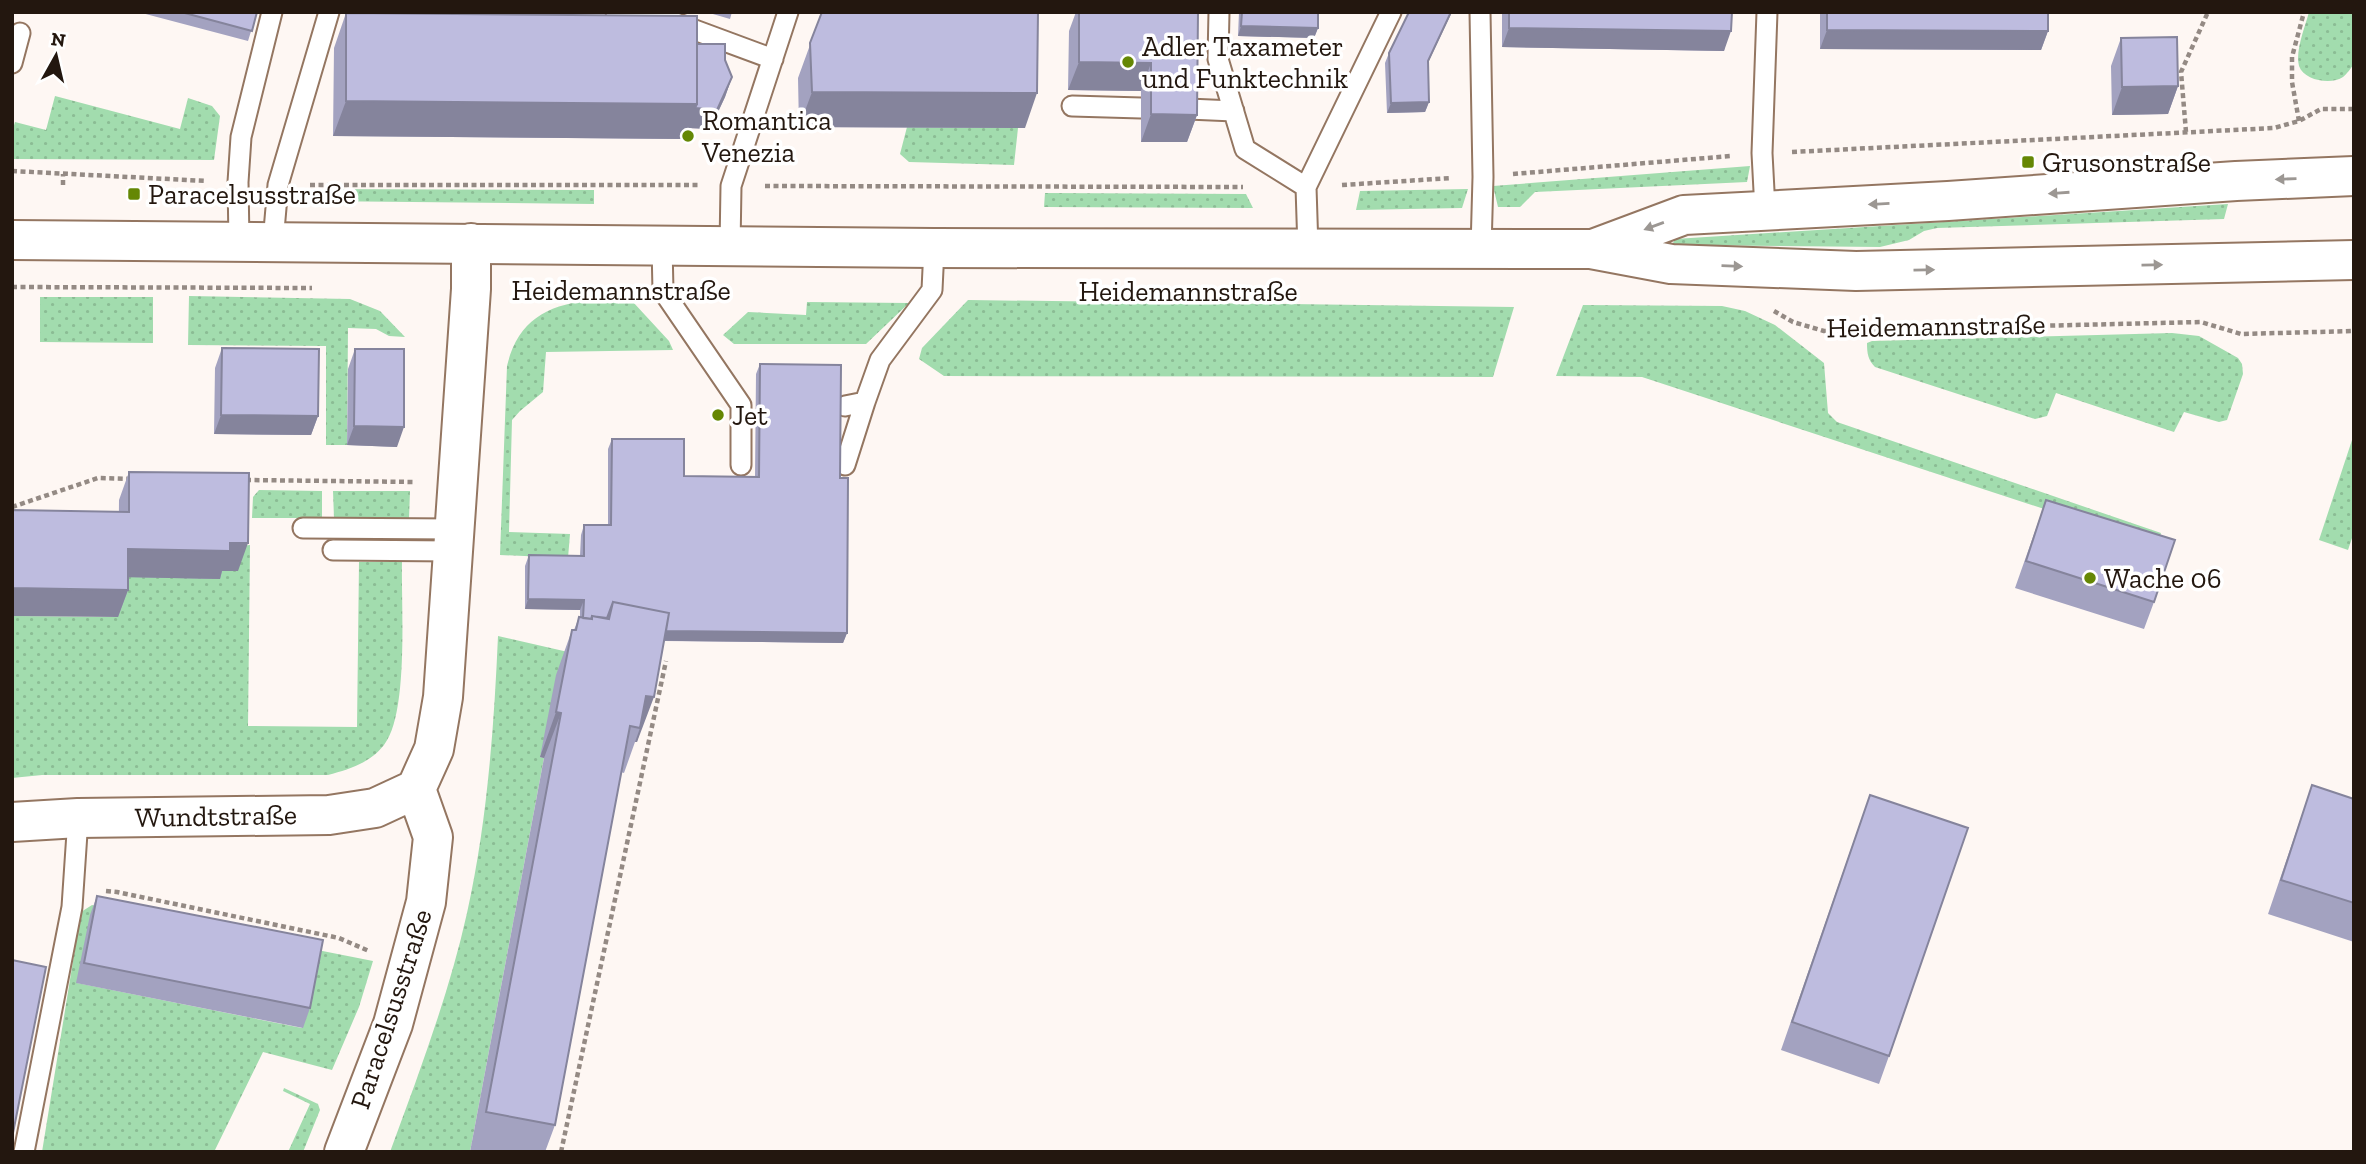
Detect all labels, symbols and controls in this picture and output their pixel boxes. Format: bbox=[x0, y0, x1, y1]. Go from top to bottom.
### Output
north arrow bbox=[21, 21, 91, 91]
text: N bbox=[50, 27, 67, 52]
place label: Adler Taxameter und Funktechnik bbox=[1142, 30, 1348, 95]
marker: Adler Taxameter und Funktechnik bbox=[1120, 54, 1136, 70]
place label: Romantica Venezia bbox=[701, 104, 832, 169]
marker: Romantica Venezia bbox=[680, 128, 696, 144]
place label: Grusonstraße bbox=[2042, 146, 2211, 179]
marker: Grusonstraße bbox=[2020, 154, 2036, 170]
one-way arrow bbox=[2274, 173, 2296, 184]
place label: Paracelsusstraße bbox=[148, 178, 356, 211]
marker: Paracelsusstraße bbox=[126, 186, 142, 202]
one-way arrow bbox=[2047, 188, 2069, 199]
one-way arrow bbox=[1868, 199, 1890, 210]
one-way arrow bbox=[1644, 221, 1665, 232]
one-way arrow bbox=[2141, 259, 2163, 271]
one-way arrow bbox=[1721, 261, 1743, 272]
one-way arrow bbox=[1913, 264, 1935, 275]
street label: Heidemannstraße bbox=[511, 274, 731, 307]
street label: Heidemannstraße bbox=[1078, 275, 1298, 308]
street label: Heidemannstraße bbox=[1826, 308, 2046, 344]
place label: Jet bbox=[732, 399, 768, 432]
marker: Jet bbox=[710, 407, 726, 423]
place label: Wache 06 bbox=[2104, 562, 2222, 595]
marker: Wache 06 bbox=[2082, 570, 2098, 586]
street label: Wundtstraße bbox=[135, 798, 297, 834]
street label: Paracelsusstraße bbox=[343, 905, 439, 1113]

